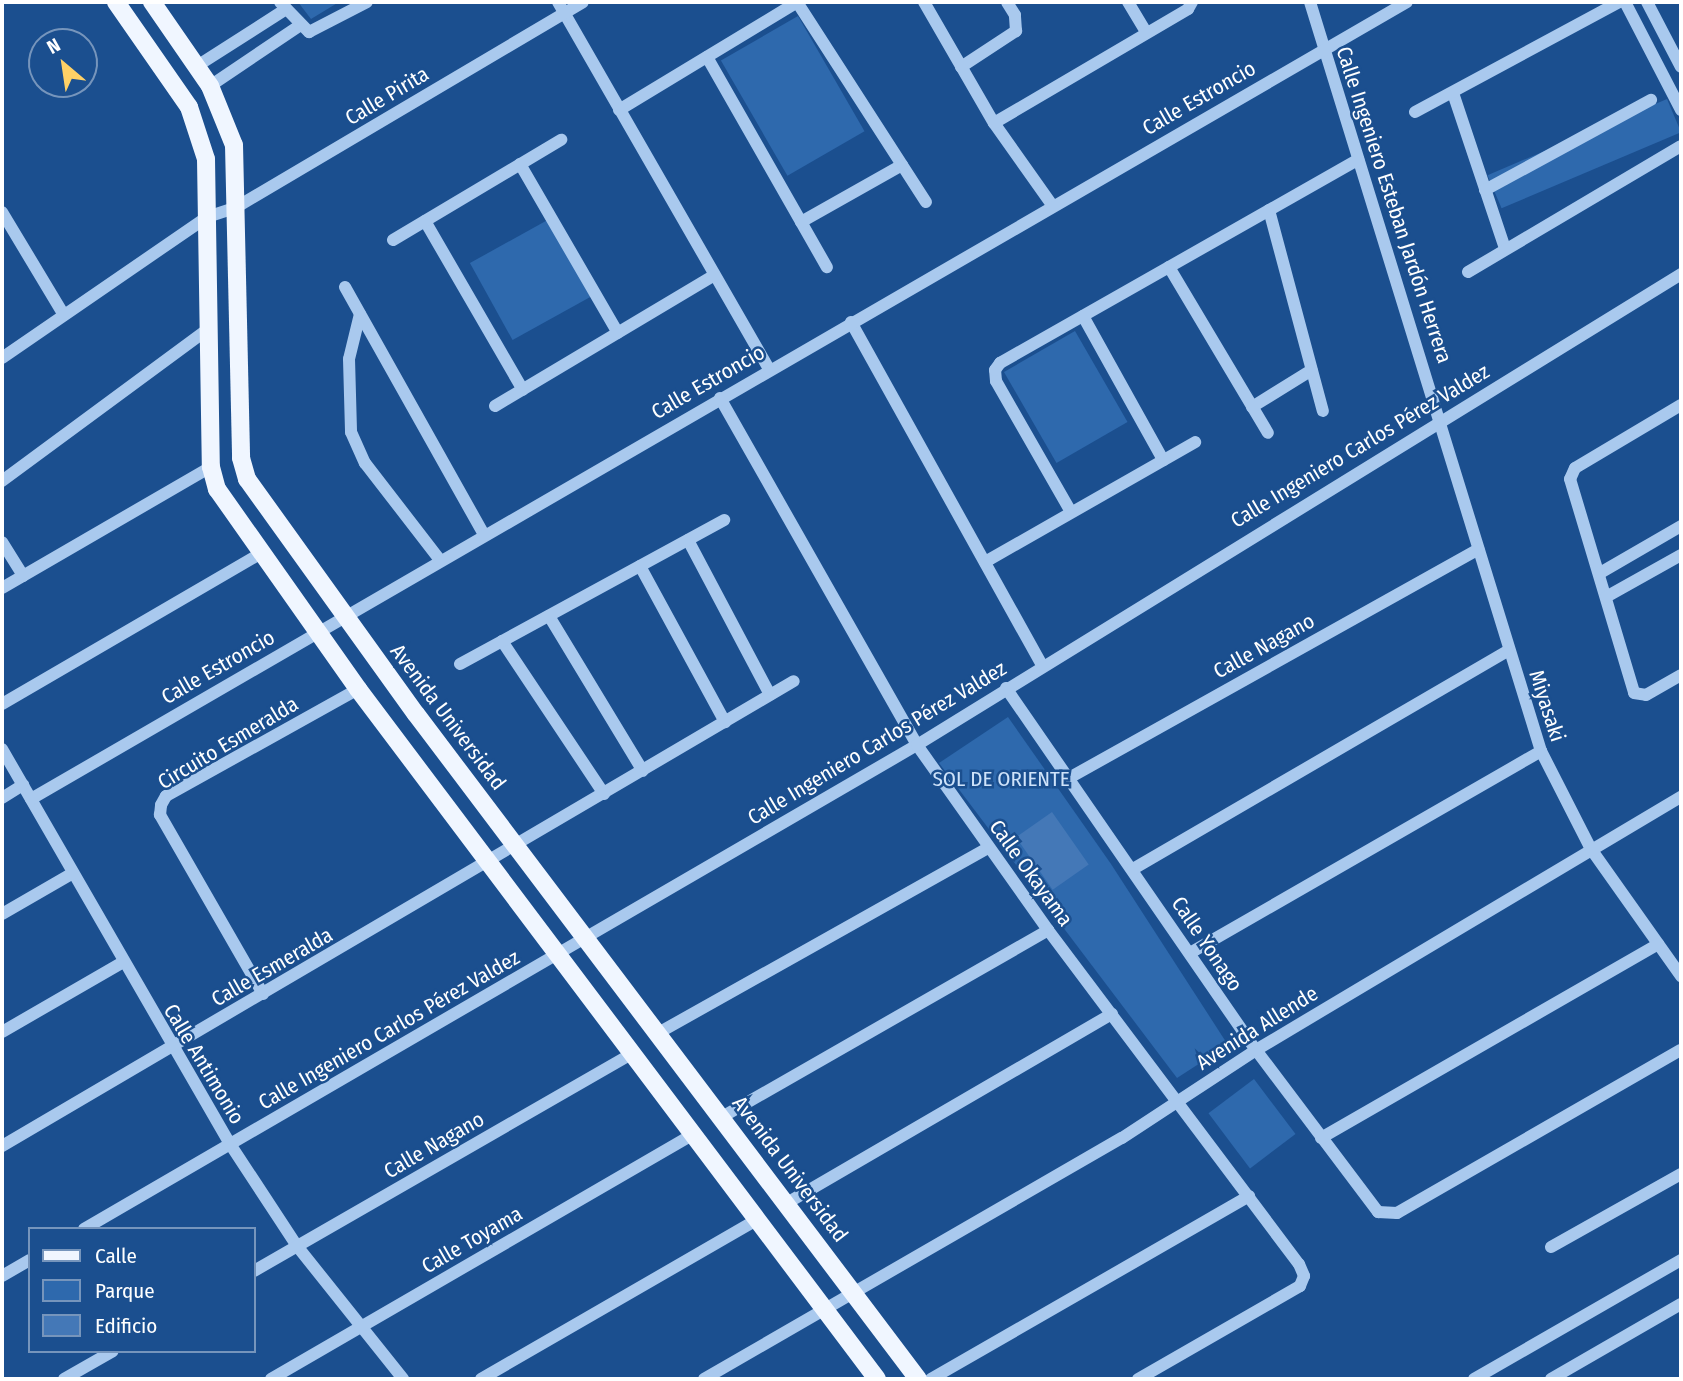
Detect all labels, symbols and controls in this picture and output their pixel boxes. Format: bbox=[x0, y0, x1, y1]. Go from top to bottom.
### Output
north arrow bbox=[28, 28, 98, 98]
text: N bbox=[43, 33, 64, 59]
street label: Calle Ingeniero Esteban Jardón Herrera bbox=[1331, 44, 1457, 366]
street label: Calle Estroncio bbox=[1138, 55, 1260, 141]
street label: Calle Pirita bbox=[341, 61, 433, 131]
street label: Calle Estroncio bbox=[647, 339, 769, 425]
street label: Calle Ingeniero Carlos Pérez Valdez bbox=[1226, 359, 1494, 533]
street label: Calle Nagano bbox=[1209, 608, 1319, 684]
street label: Calle Estroncio bbox=[157, 624, 279, 710]
street label: Avenida Universidad bbox=[385, 639, 511, 795]
street label: Calle Ingeniero Carlos Pérez Valdez bbox=[743, 656, 1011, 830]
street label: Miyasaki bbox=[1524, 667, 1570, 745]
street label: Circuito Esmeralda bbox=[153, 691, 303, 795]
park label: SOL DE ORIENTE bbox=[932, 766, 1070, 792]
street label: Calle Okayama bbox=[984, 815, 1078, 931]
street label: Calle Yonago bbox=[1166, 892, 1248, 996]
street label: Calle Esmeralda bbox=[207, 922, 337, 1012]
street label: Calle Ingeniero Carlos Pérez Valdez bbox=[254, 945, 524, 1115]
street label: Avenida Allende bbox=[1192, 981, 1322, 1075]
street label: Calle Antimonio bbox=[158, 999, 250, 1129]
street label: Avenida Universidad bbox=[727, 1091, 853, 1247]
street label: Calle Nagano bbox=[379, 1106, 489, 1184]
street label: Calle Toyama bbox=[417, 1201, 527, 1279]
legend bbox=[28, 1227, 256, 1353]
text: Calle bbox=[95, 1243, 137, 1269]
text: Parque bbox=[95, 1278, 155, 1304]
text: Edificio bbox=[95, 1313, 157, 1339]

